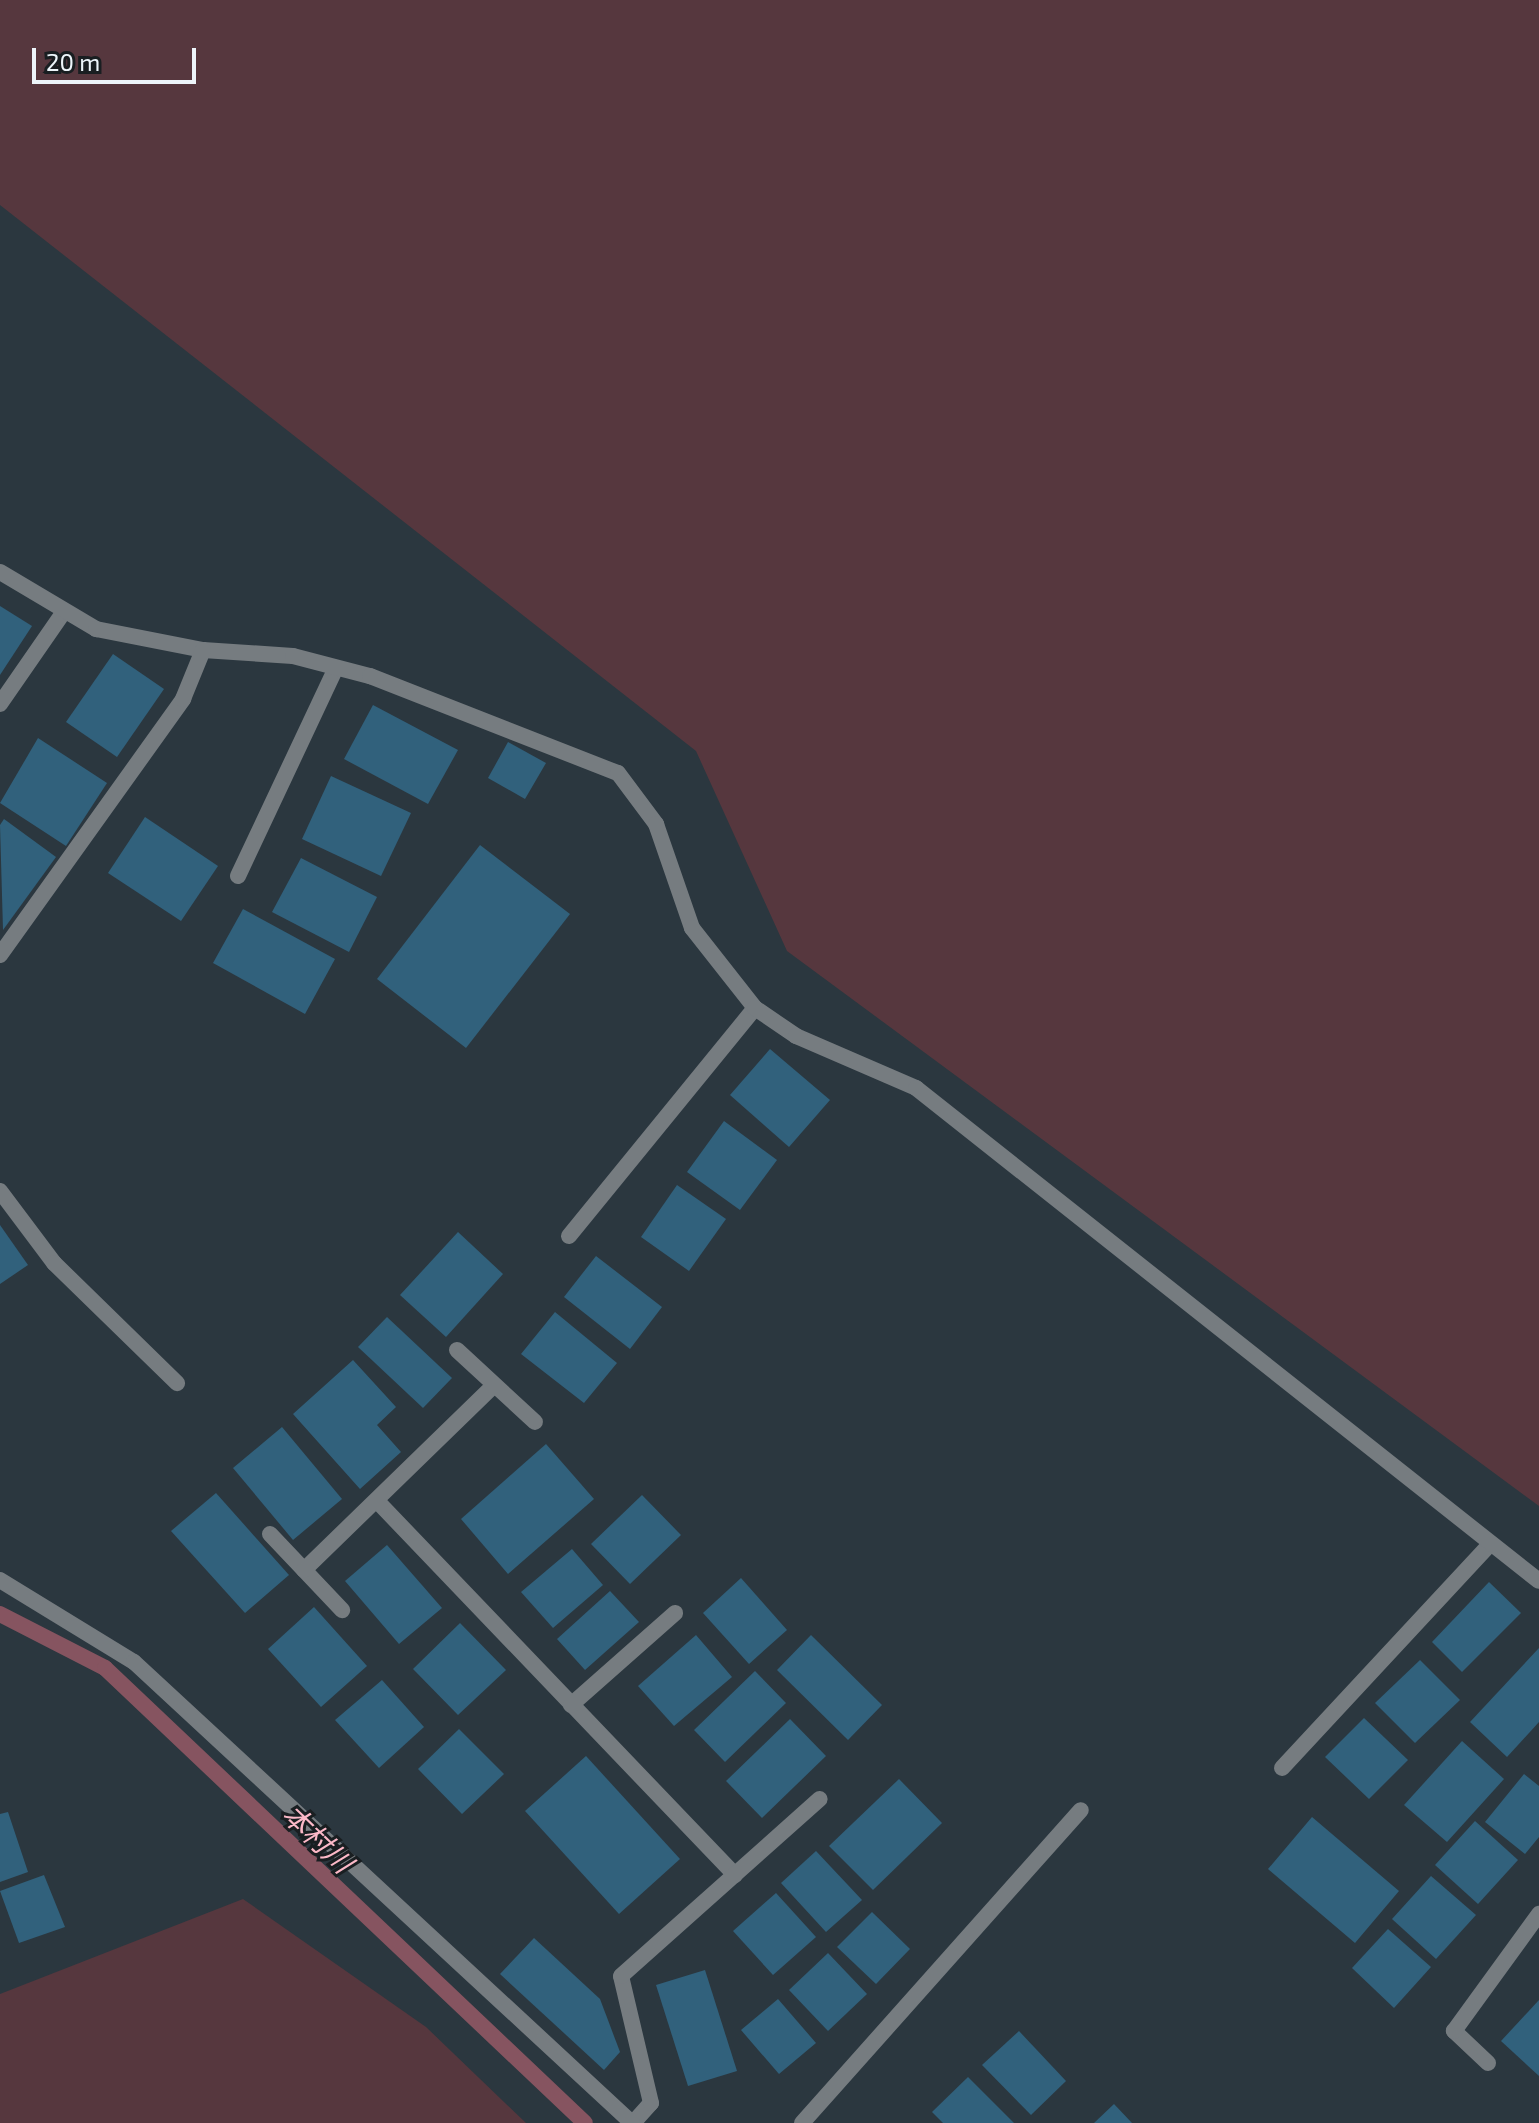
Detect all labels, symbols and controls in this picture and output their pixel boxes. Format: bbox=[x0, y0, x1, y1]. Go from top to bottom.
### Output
scale bar bbox=[36, 32, 200, 82]
text: 20 m bbox=[46, 47, 100, 76]
water label: 本村川 bbox=[276, 1797, 360, 1879]

